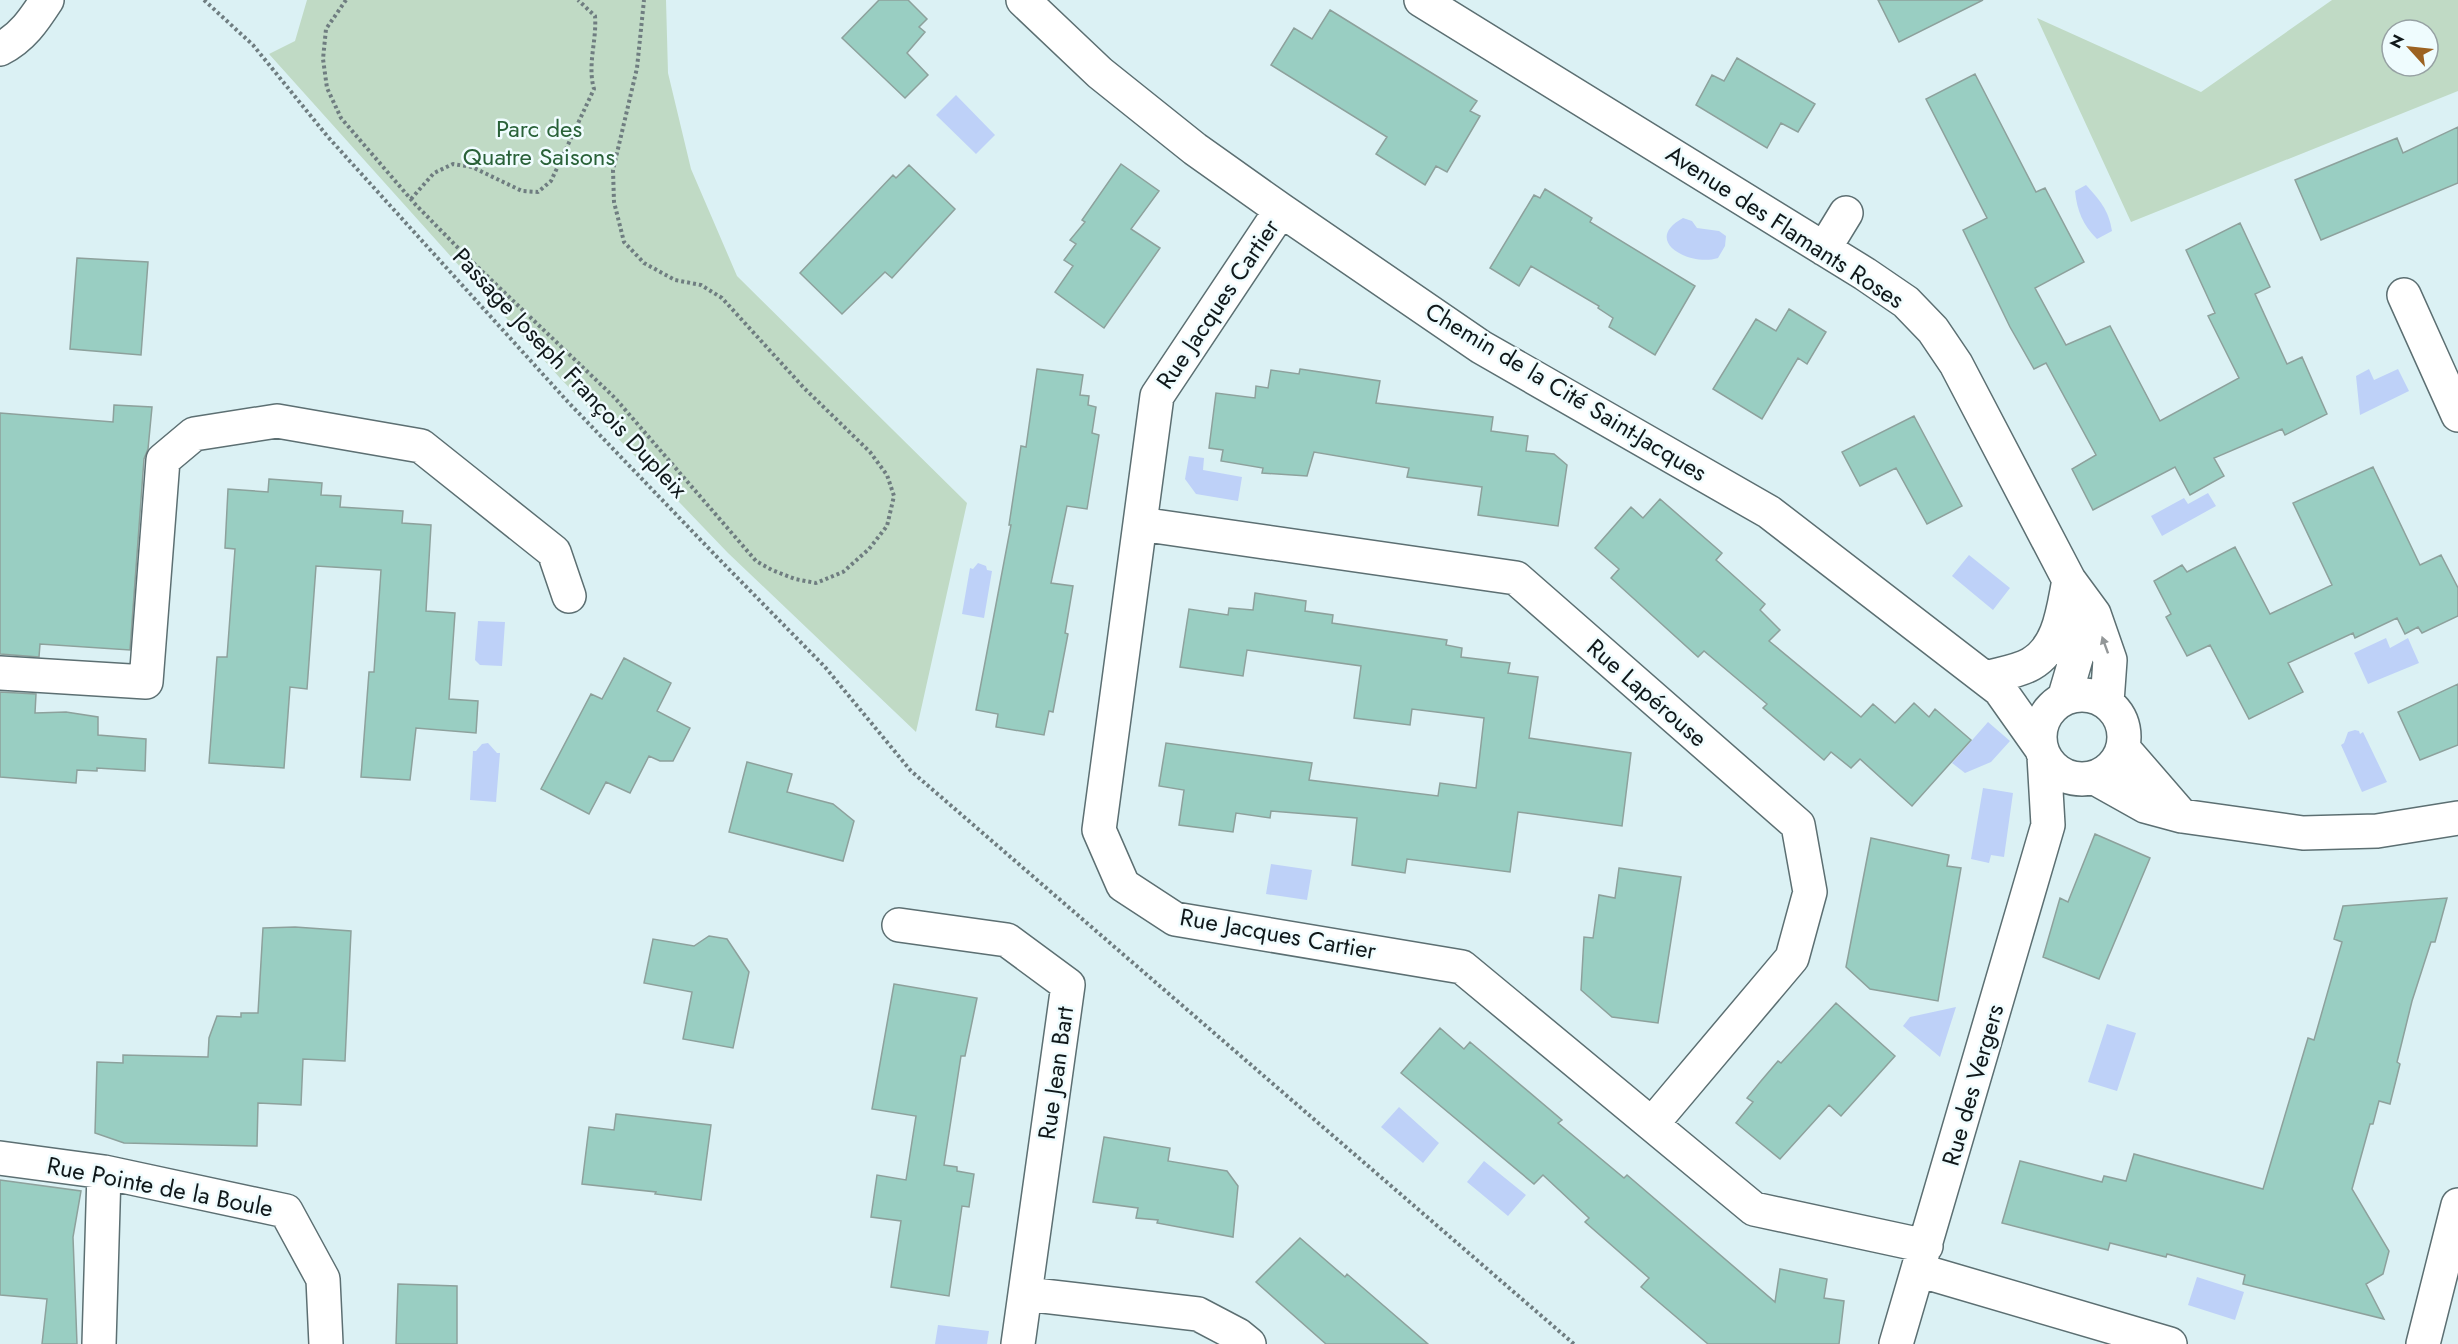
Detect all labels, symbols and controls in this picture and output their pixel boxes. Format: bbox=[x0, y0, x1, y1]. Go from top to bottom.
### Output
north arrow bbox=[2380, 18, 2440, 78]
text: N bbox=[2384, 31, 2410, 52]
park label: Parc des Quatre Saisons bbox=[463, 111, 615, 174]
street label: Avenue des Flamants Roses bbox=[1659, 136, 1911, 317]
street label: Rue Jacques Cartier bbox=[1148, 211, 1288, 396]
street label: Passage Joseph François Dupleix bbox=[445, 240, 697, 506]
street label: Chemin de la Cité Saint-Jacques bbox=[1419, 293, 1714, 490]
street label: Rue Lapérouse bbox=[1579, 630, 1715, 755]
one-way arrow bbox=[2099, 636, 2109, 654]
street label: Rue Jacques Cartier bbox=[1177, 899, 1380, 968]
street label: Rue des Vergers bbox=[1933, 1000, 2012, 1170]
street label: Rue Jean Bart bbox=[1029, 1004, 1082, 1142]
street label: Rue Pointe de la Boule bbox=[44, 1147, 276, 1226]

